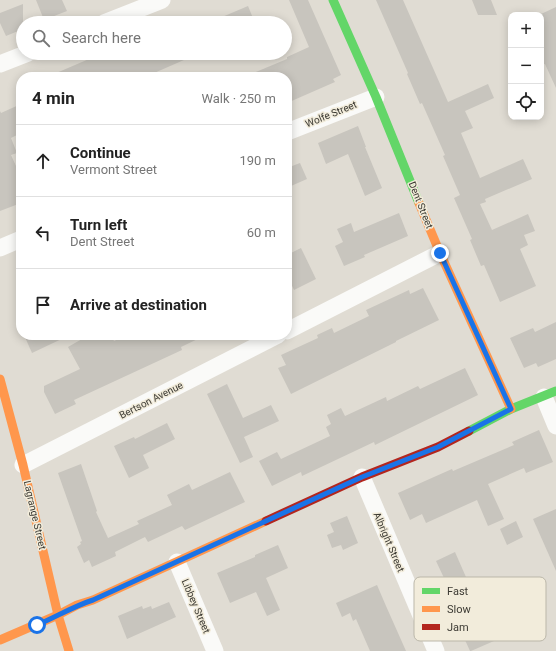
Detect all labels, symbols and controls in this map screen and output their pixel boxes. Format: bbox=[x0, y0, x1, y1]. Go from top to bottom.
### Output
map controls bbox=[508, 12, 544, 120]
button: + bbox=[508, 12, 544, 48]
search box bbox=[16, 16, 292, 60]
icon: search bbox=[30, 27, 52, 49]
text: Search here bbox=[62, 29, 141, 47]
button: − bbox=[508, 48, 544, 84]
button: locate bbox=[508, 84, 544, 120]
text: 4 min bbox=[32, 88, 75, 108]
text: Walk · 250 m bbox=[201, 91, 276, 106]
street label: Wolfe Street bbox=[304, 99, 358, 129]
text: Continue bbox=[70, 144, 131, 162]
icon: ahead bbox=[32, 150, 54, 172]
text: 190 m bbox=[239, 153, 276, 168]
text: Vermont Street bbox=[70, 162, 157, 177]
street label: Dent Street bbox=[407, 180, 435, 230]
text: Turn left bbox=[70, 216, 127, 234]
icon: left bbox=[32, 222, 54, 244]
text: 60 m bbox=[247, 225, 276, 240]
text: Dent Street bbox=[70, 234, 134, 249]
route end bbox=[431, 244, 449, 262]
icon: arrive bbox=[32, 294, 54, 316]
text: Arrive at destination bbox=[70, 296, 207, 314]
street label: Bertson Avenue bbox=[117, 379, 185, 421]
street label: Lagrange Street bbox=[22, 479, 48, 551]
street label: Albright Street bbox=[372, 511, 406, 573]
street label: Libbey Street bbox=[180, 577, 212, 635]
legend bbox=[414, 577, 546, 641]
text: Fast bbox=[447, 585, 469, 598]
text: Slow bbox=[447, 603, 471, 616]
route start bbox=[28, 616, 46, 634]
text: Jam bbox=[447, 621, 469, 634]

